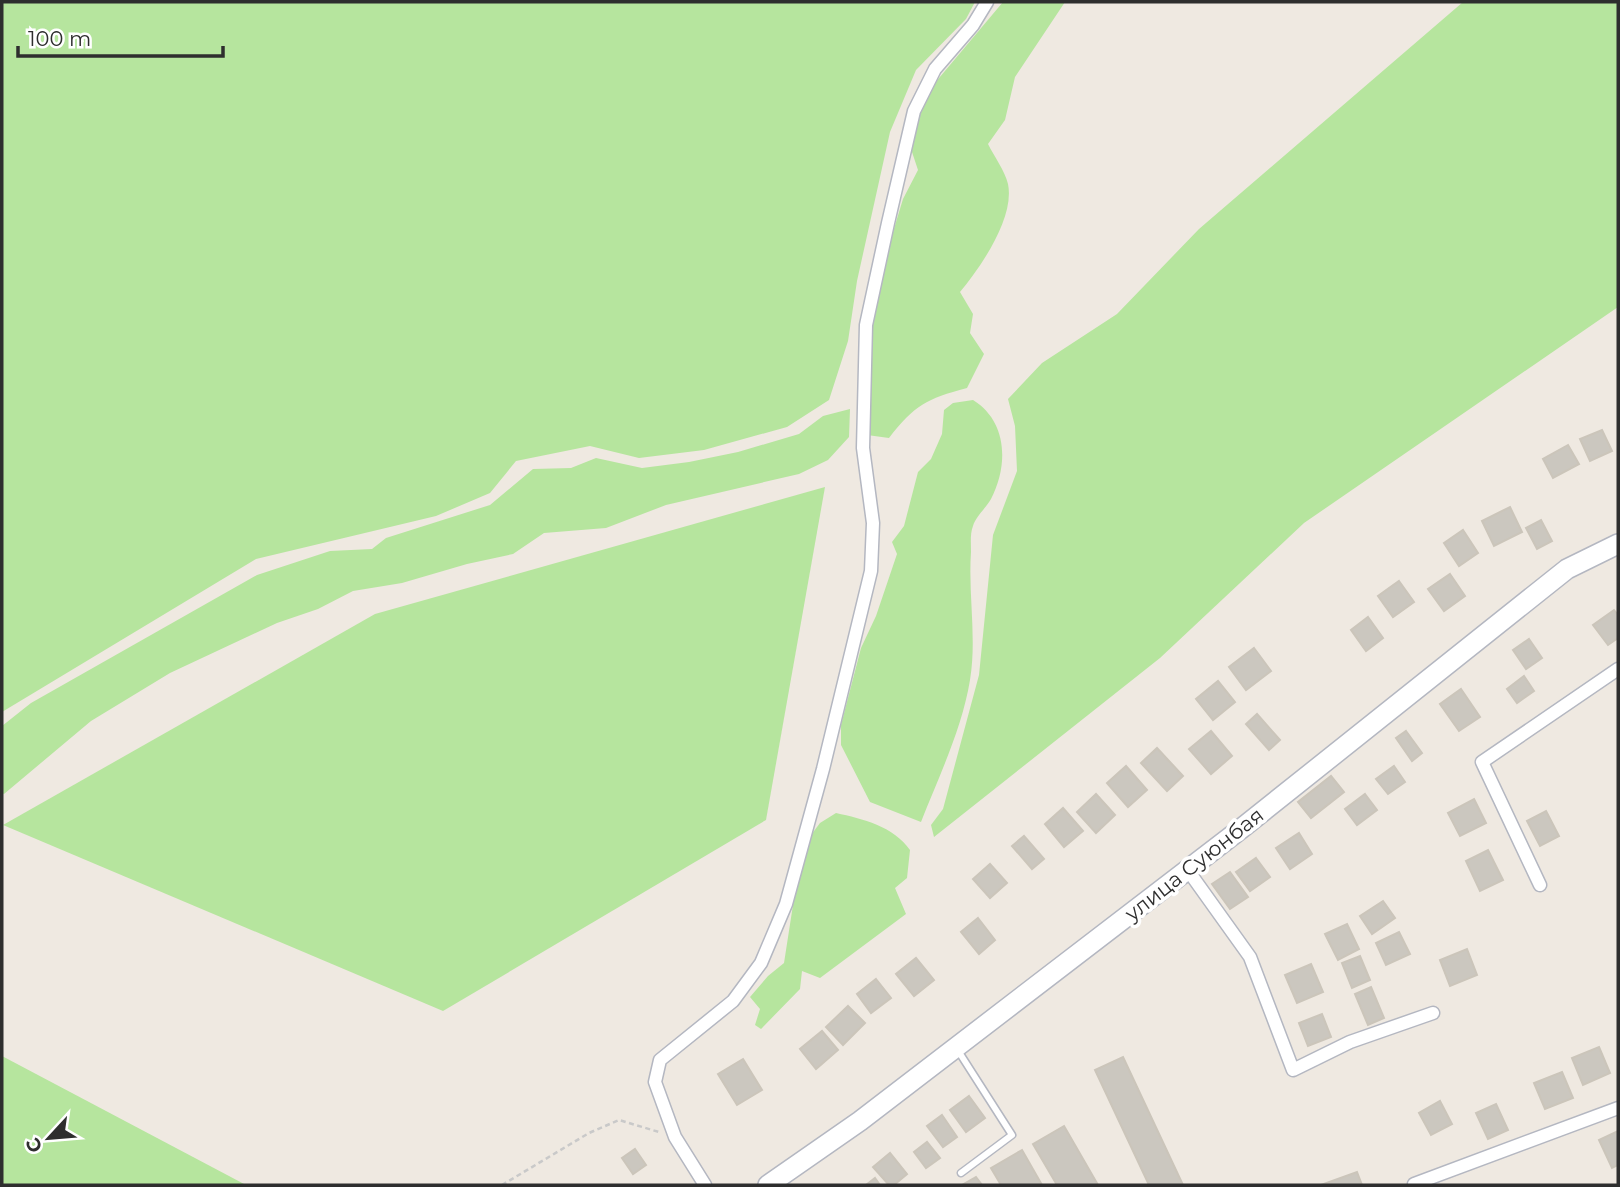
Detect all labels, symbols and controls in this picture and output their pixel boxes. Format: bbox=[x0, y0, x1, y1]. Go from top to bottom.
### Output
scale bar bbox=[18, 14, 222, 58]
text: 100 m bbox=[28, 26, 91, 51]
street label: улица Суюнбая bbox=[1119, 802, 1268, 926]
north arrow bbox=[14, 1103, 84, 1173]
text: С bbox=[21, 1134, 48, 1156]

